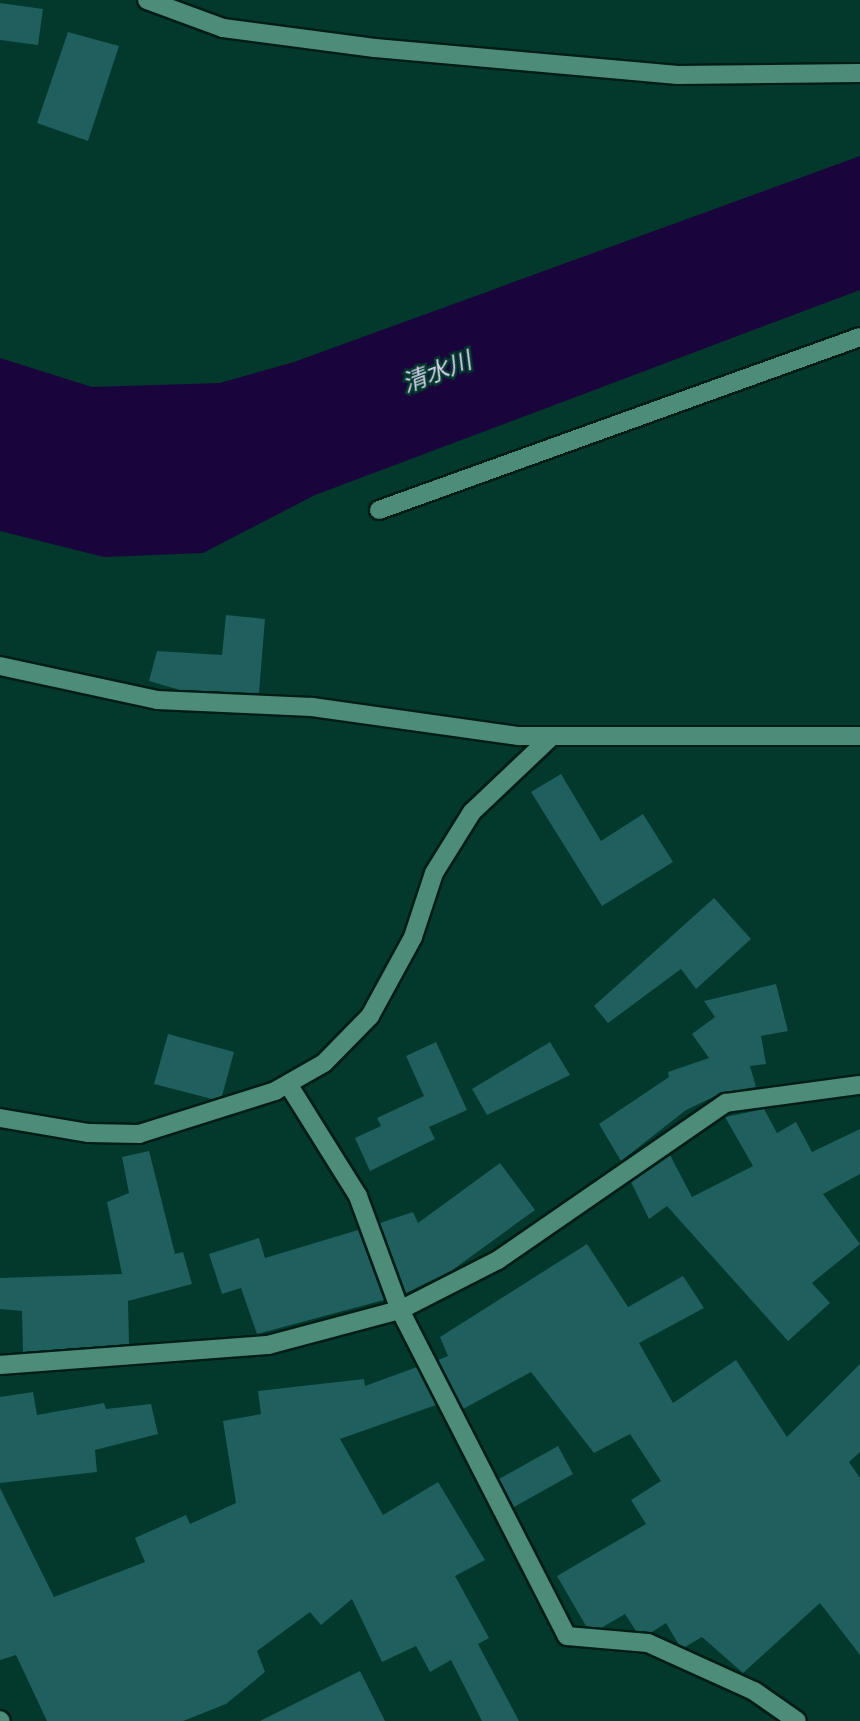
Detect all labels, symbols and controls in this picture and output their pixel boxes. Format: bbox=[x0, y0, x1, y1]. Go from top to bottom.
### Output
water label: 清水川 bbox=[398, 347, 476, 399]

